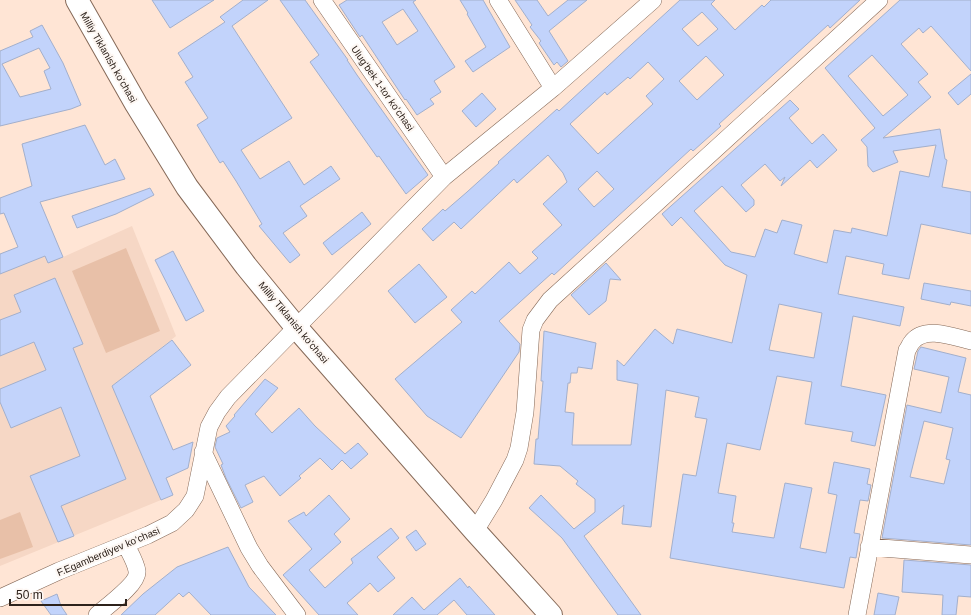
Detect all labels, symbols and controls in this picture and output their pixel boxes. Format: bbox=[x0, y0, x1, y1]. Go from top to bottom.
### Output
street label: Milliy Tiklanish ko'chasi bbox=[78, 10, 139, 104]
street label: Ulug‘bek 1-tor koʻchasi bbox=[349, 44, 416, 133]
street label: Milliy Tiklanish ko'chasi bbox=[256, 280, 331, 365]
street label: F.Egamberdiyev kо‘chasi bbox=[55, 525, 161, 578]
scale bar bbox=[10, 581, 126, 607]
text: 50 m bbox=[16, 588, 43, 602]

